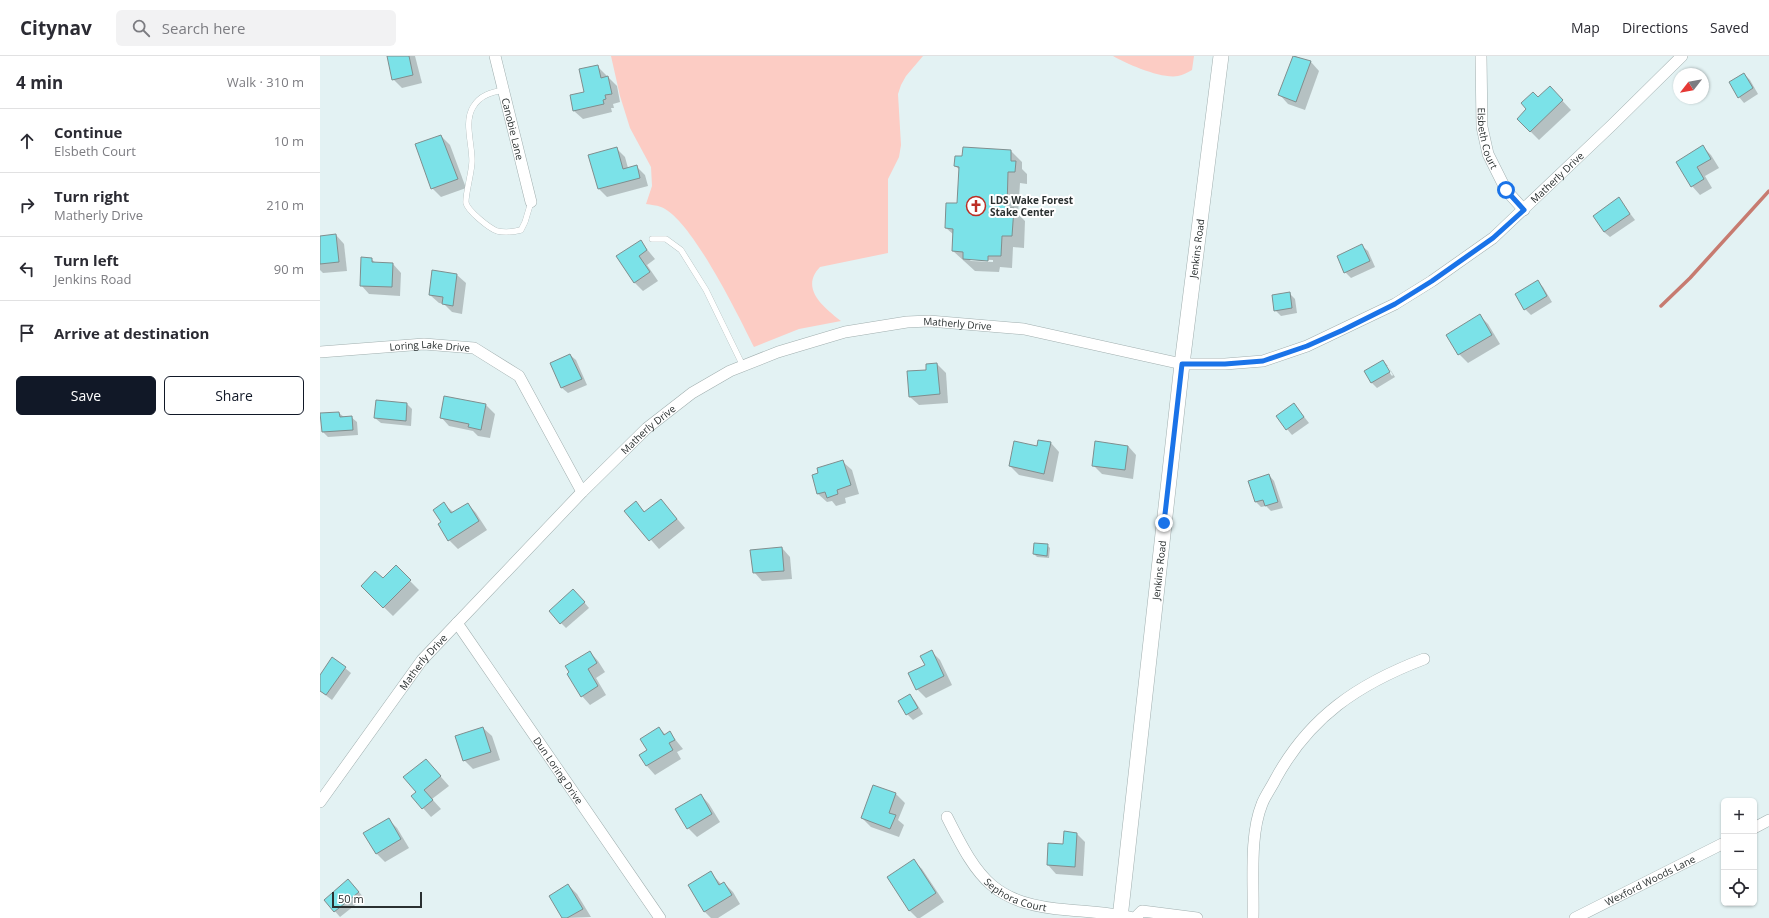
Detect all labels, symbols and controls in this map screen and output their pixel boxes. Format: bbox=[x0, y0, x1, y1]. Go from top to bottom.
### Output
search box bbox=[116, 10, 396, 46]
text: Citynav bbox=[20, 15, 92, 41]
icon: search bbox=[130, 17, 152, 39]
text: Search here bbox=[162, 18, 245, 38]
text: Map bbox=[1571, 18, 1600, 37]
text: Directions bbox=[1622, 18, 1688, 37]
text: Saved bbox=[1710, 18, 1749, 37]
north arrow bbox=[1673, 68, 1709, 104]
text: 4 min bbox=[16, 71, 63, 94]
text: Walk · 310 m bbox=[227, 73, 304, 91]
street label: Canobie Lane bbox=[499, 96, 527, 162]
street label: Elsbeth Court bbox=[1475, 107, 1502, 172]
text: Continue bbox=[54, 122, 122, 142]
icon: ahead bbox=[16, 130, 38, 152]
text: 10 m bbox=[274, 132, 304, 150]
text: Elsbeth Court bbox=[54, 142, 136, 160]
street label: Matherly Drive bbox=[1527, 148, 1587, 206]
route start bbox=[1497, 181, 1515, 199]
text: Turn right bbox=[54, 186, 129, 206]
place label: LDS Wake Forest Stake Center bbox=[990, 193, 1074, 219]
icon: right bbox=[16, 194, 38, 216]
church icon: LDS Wake Forest Stake Center bbox=[965, 195, 987, 217]
text: 210 m bbox=[266, 196, 304, 214]
text: Matherly Drive bbox=[54, 206, 143, 224]
street label: Jenkins Road bbox=[1186, 218, 1207, 280]
text: Turn left bbox=[54, 250, 119, 270]
icon: left bbox=[16, 258, 38, 280]
text: 90 m bbox=[274, 260, 304, 278]
text: Jenkins Road bbox=[54, 270, 131, 288]
street label: Matherly Drive bbox=[923, 314, 993, 333]
icon: arrive bbox=[16, 322, 38, 344]
text: Arrive at destination bbox=[54, 323, 209, 343]
street label: Loring Lake Drive bbox=[389, 337, 471, 355]
button: Save bbox=[16, 376, 156, 415]
button: Share bbox=[164, 376, 304, 415]
street label: Matherly Drive bbox=[618, 401, 679, 457]
route end bbox=[1155, 514, 1173, 532]
street label: Jenkins Road bbox=[1149, 540, 1169, 602]
street label: Matherly Drive bbox=[396, 631, 450, 693]
street label: Dun Loring Drive bbox=[530, 734, 587, 807]
map controls bbox=[1721, 798, 1757, 906]
button: + bbox=[1721, 798, 1757, 834]
button: − bbox=[1721, 834, 1757, 870]
street label: Wexford Woods Lane bbox=[1602, 851, 1698, 909]
button: locate bbox=[1721, 870, 1757, 906]
street label: Sephora Court bbox=[981, 875, 1048, 914]
scale bar bbox=[332, 890, 422, 909]
text: 50 m bbox=[338, 891, 364, 906]

